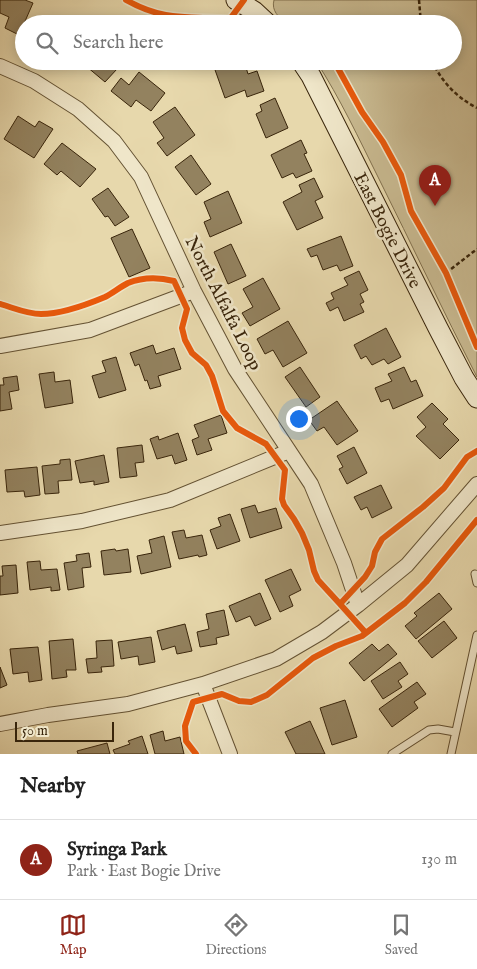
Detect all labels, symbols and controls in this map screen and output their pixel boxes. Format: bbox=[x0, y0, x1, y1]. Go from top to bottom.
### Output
search box bbox=[15, 15, 462, 70]
icon: search bbox=[33, 29, 61, 57]
text: Search here bbox=[73, 31, 164, 55]
pin: A bbox=[419, 165, 451, 206]
street label: East Bogie Drive bbox=[348, 169, 426, 292]
street label: North Alfalfa Loop bbox=[179, 233, 267, 375]
your location bbox=[286, 406, 312, 432]
scale bar bbox=[15, 719, 114, 742]
text: 50 m bbox=[22, 722, 48, 740]
text: Nearby bbox=[20, 773, 85, 800]
text: Syringa Park bbox=[67, 838, 167, 862]
text: A bbox=[31, 850, 41, 870]
text: 130 m bbox=[421, 850, 457, 870]
text: Park · East Bogie Drive bbox=[67, 862, 221, 882]
tab: Map bbox=[59, 911, 87, 959]
tab: Directions bbox=[205, 911, 266, 959]
tab: Saved bbox=[385, 911, 418, 959]

